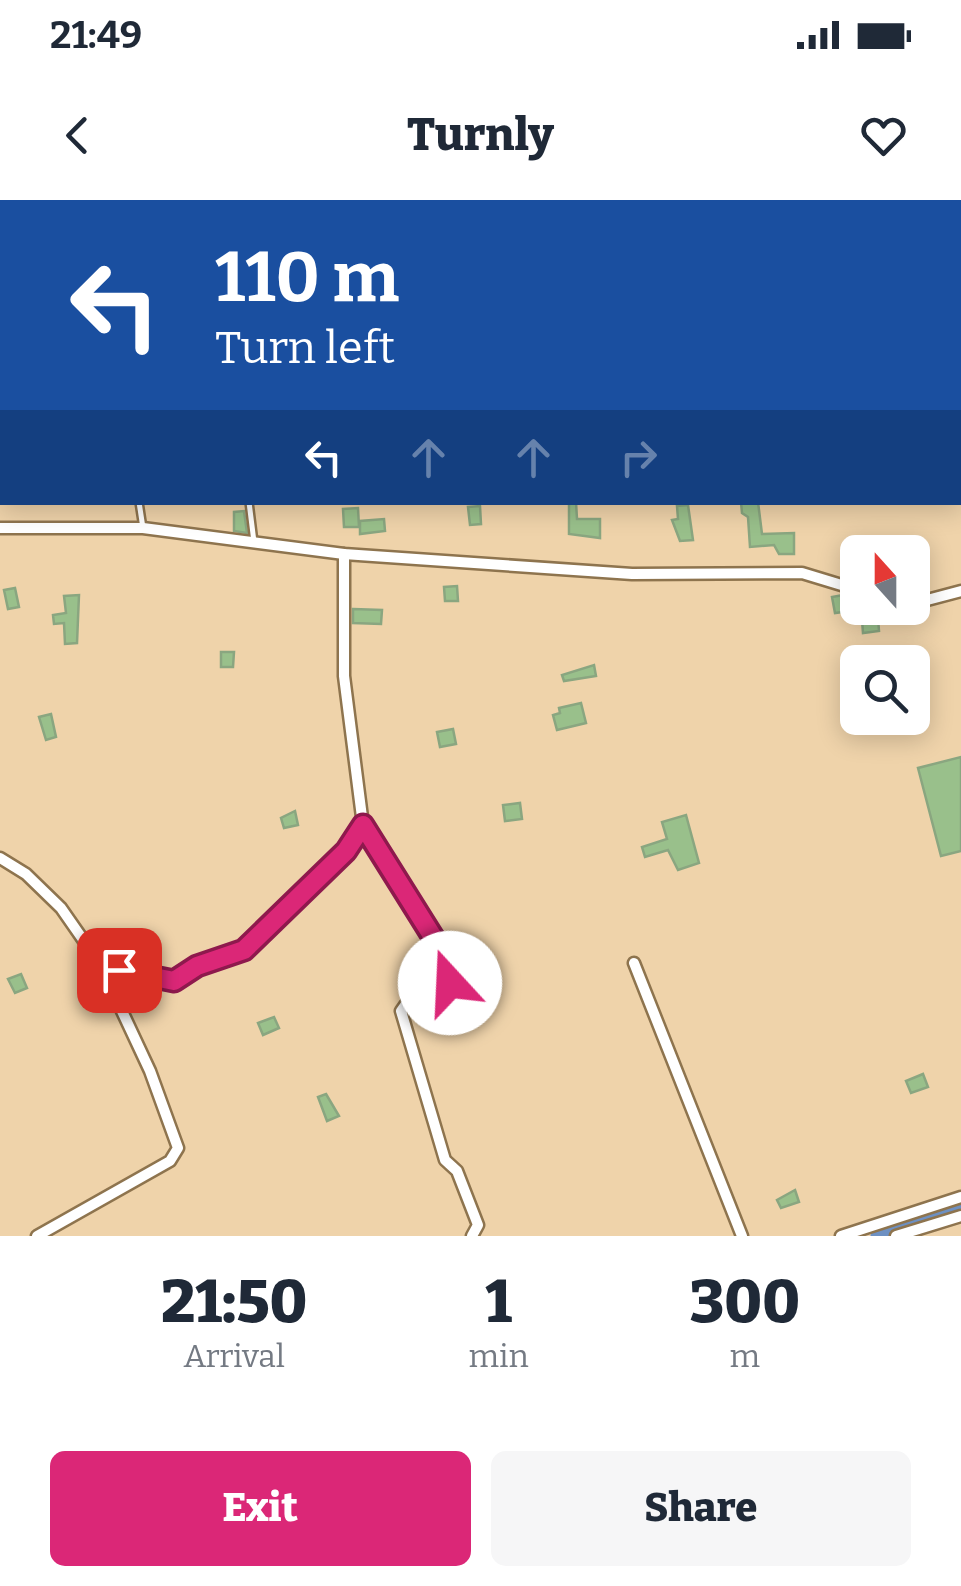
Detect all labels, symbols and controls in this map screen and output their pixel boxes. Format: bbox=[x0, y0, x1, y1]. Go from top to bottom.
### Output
text: 21:49 bbox=[50, 12, 142, 58]
icon: back bbox=[50, 108, 105, 163]
text: Turnly bbox=[407, 108, 554, 162]
icon: heart bbox=[856, 108, 911, 163]
text: 110 m bbox=[215, 236, 399, 320]
icon: left bbox=[50, 240, 180, 370]
text: Turn left bbox=[215, 321, 395, 375]
icon: left bbox=[296, 430, 351, 485]
icon: ahead bbox=[401, 430, 456, 485]
icon: ahead bbox=[506, 430, 561, 485]
icon: right bbox=[611, 430, 666, 485]
north arrow bbox=[840, 535, 930, 625]
map controls bbox=[840, 535, 930, 735]
button: search bbox=[840, 645, 930, 735]
pin bbox=[77, 928, 162, 1013]
position arrow bbox=[398, 931, 502, 1035]
icon: arrive bbox=[92, 943, 147, 998]
text: 21:50 bbox=[161, 1266, 307, 1338]
text: 1 bbox=[485, 1266, 512, 1338]
text: 300 bbox=[690, 1266, 800, 1338]
text: Arrival bbox=[183, 1337, 285, 1375]
text: min bbox=[468, 1337, 529, 1375]
text: m bbox=[730, 1337, 760, 1375]
button: Exit bbox=[50, 1451, 471, 1566]
button: Share bbox=[491, 1451, 911, 1566]

